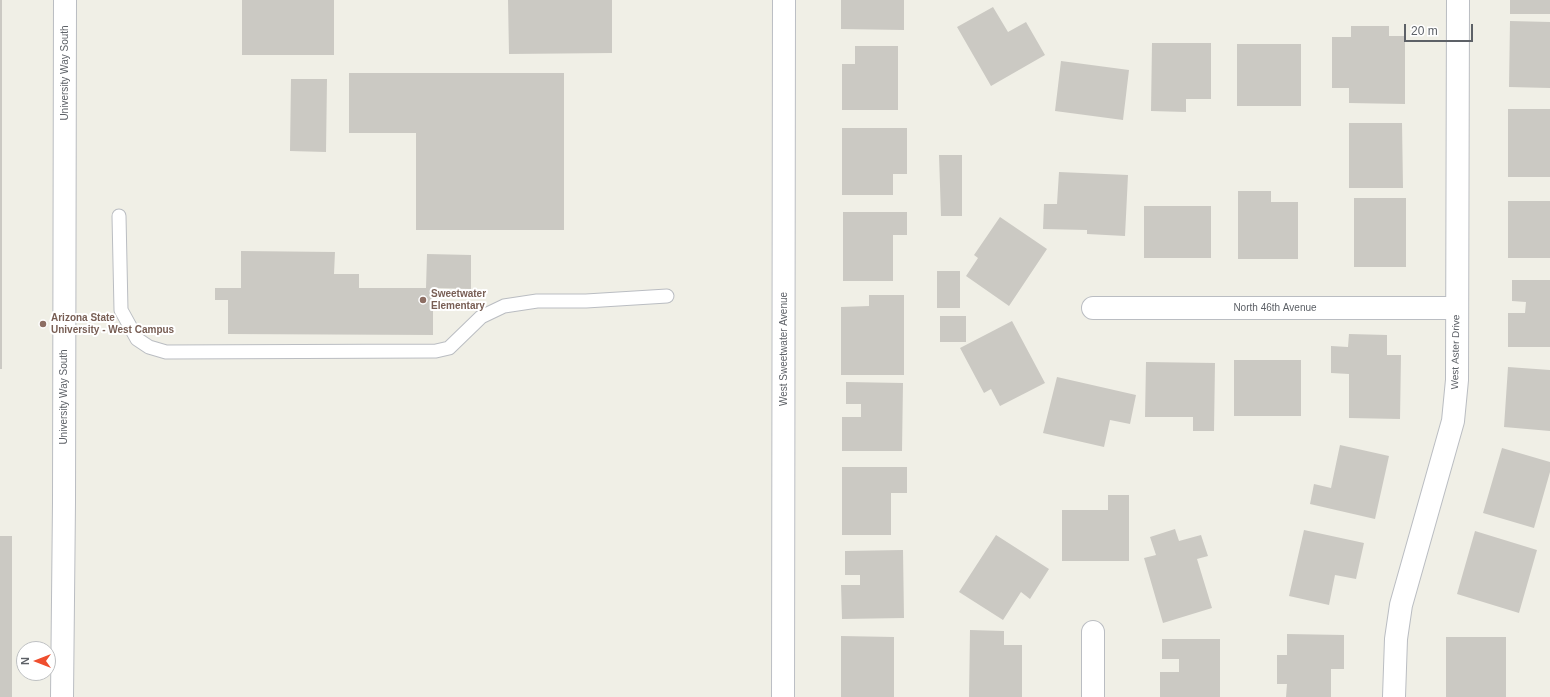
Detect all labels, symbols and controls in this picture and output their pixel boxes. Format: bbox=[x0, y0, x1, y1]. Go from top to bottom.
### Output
scale bar bbox=[1406, 16, 1475, 42]
text: 20 m bbox=[1411, 24, 1438, 38]
street label: University Way South bbox=[59, 25, 71, 121]
place label: Sweetwater Elementary bbox=[431, 288, 486, 312]
street label: West Sweetwater Avenue bbox=[778, 292, 790, 406]
marker: Sweetwater Elementary bbox=[418, 295, 428, 305]
street label: North 46th Avenue bbox=[1233, 302, 1317, 314]
place label: Arizona State University - West Campus bbox=[51, 312, 174, 336]
street label: West Aster Drive bbox=[1449, 314, 1463, 390]
marker: Arizona State University - West Campus bbox=[38, 319, 48, 329]
street label: University Way South bbox=[58, 349, 70, 445]
north arrow bbox=[16, 641, 56, 681]
text: N bbox=[19, 657, 31, 665]

